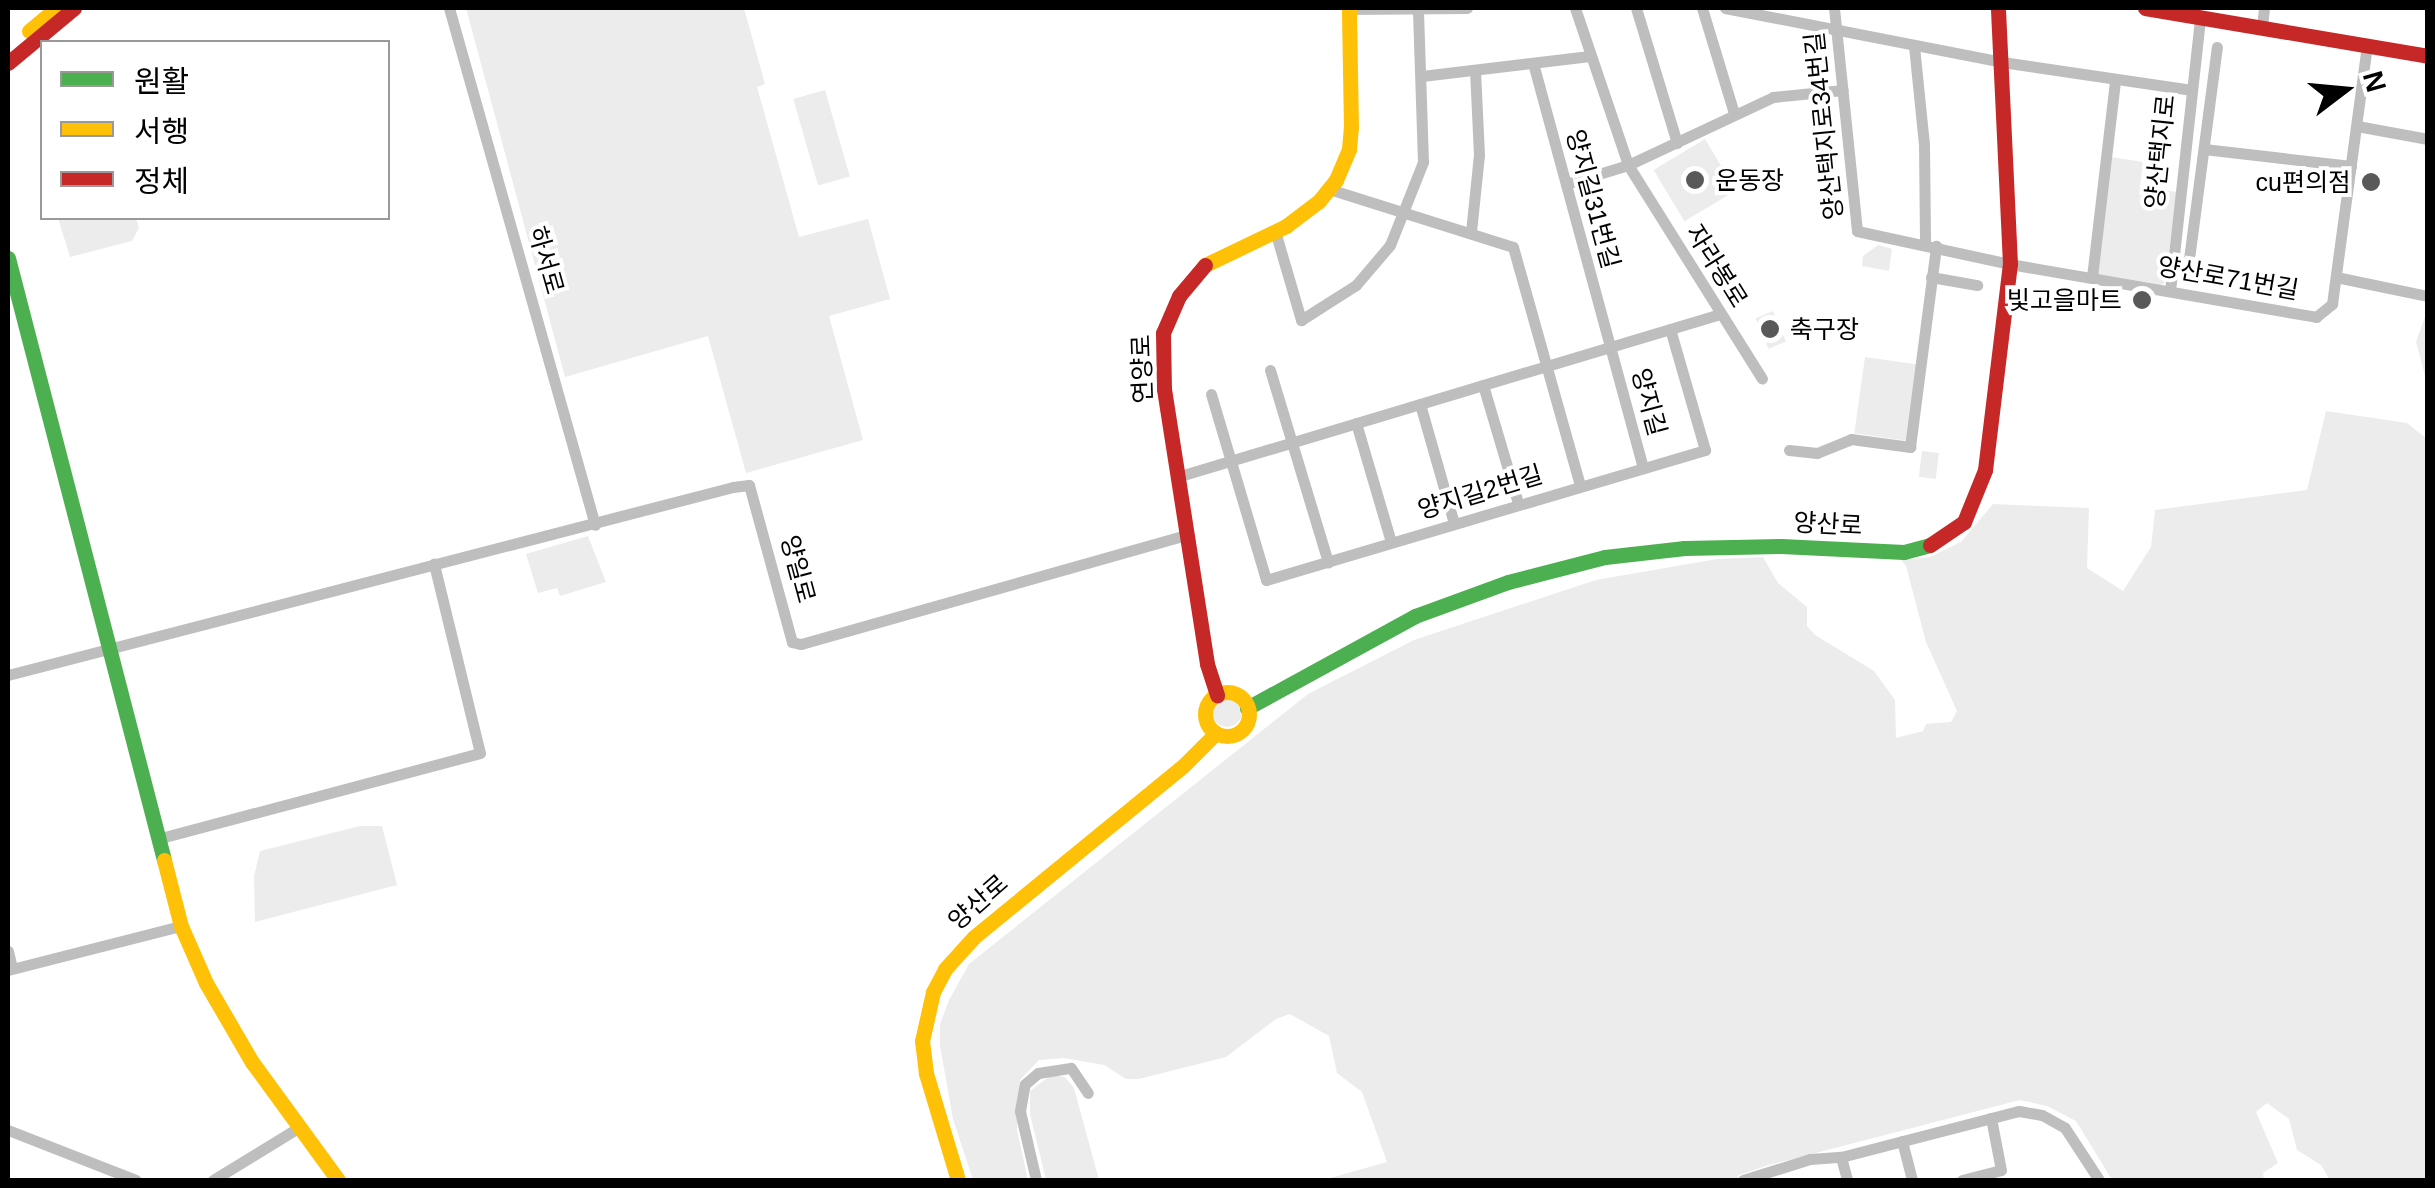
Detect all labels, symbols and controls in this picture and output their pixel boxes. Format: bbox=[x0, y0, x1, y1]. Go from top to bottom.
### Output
street label: 양산택지로34번길 bbox=[1799, 31, 1849, 221]
legend bbox=[40, 40, 390, 220]
north arrow bbox=[2295, 40, 2395, 140]
text: 원활 bbox=[134, 65, 189, 98]
text: N bbox=[2357, 68, 2392, 96]
street label: 양산택지로 bbox=[2139, 93, 2181, 211]
text: 서행 bbox=[134, 115, 189, 148]
street label: 양지길31번길 bbox=[1560, 126, 1626, 272]
text: 정체 bbox=[134, 165, 189, 198]
place label: 운동장 bbox=[1715, 165, 1784, 195]
place label: cu편의점 bbox=[2256, 167, 2351, 197]
marker: 운동장 bbox=[1684, 169, 1706, 191]
marker: cu편의점 bbox=[2360, 171, 2382, 193]
street label: 자라봉로 bbox=[1680, 219, 1754, 313]
street label: 하서로 bbox=[522, 223, 570, 297]
street label: 양산로71번길 bbox=[2155, 251, 2301, 305]
place label: 빛고을마트 bbox=[2007, 285, 2122, 315]
marker: 빛고을마트 bbox=[2131, 289, 2153, 311]
place label: 축구장 bbox=[1790, 314, 1859, 344]
marker: 축구장 bbox=[1759, 318, 1781, 340]
street label: 연양로 bbox=[1126, 334, 1158, 404]
street label: 양지길 bbox=[1626, 365, 1672, 439]
street label: 양지길2번길 bbox=[1414, 459, 1546, 525]
street label: 양산로 bbox=[1793, 507, 1863, 541]
street label: 양일로 bbox=[775, 532, 821, 606]
street label: 양산로 bbox=[942, 868, 1014, 936]

